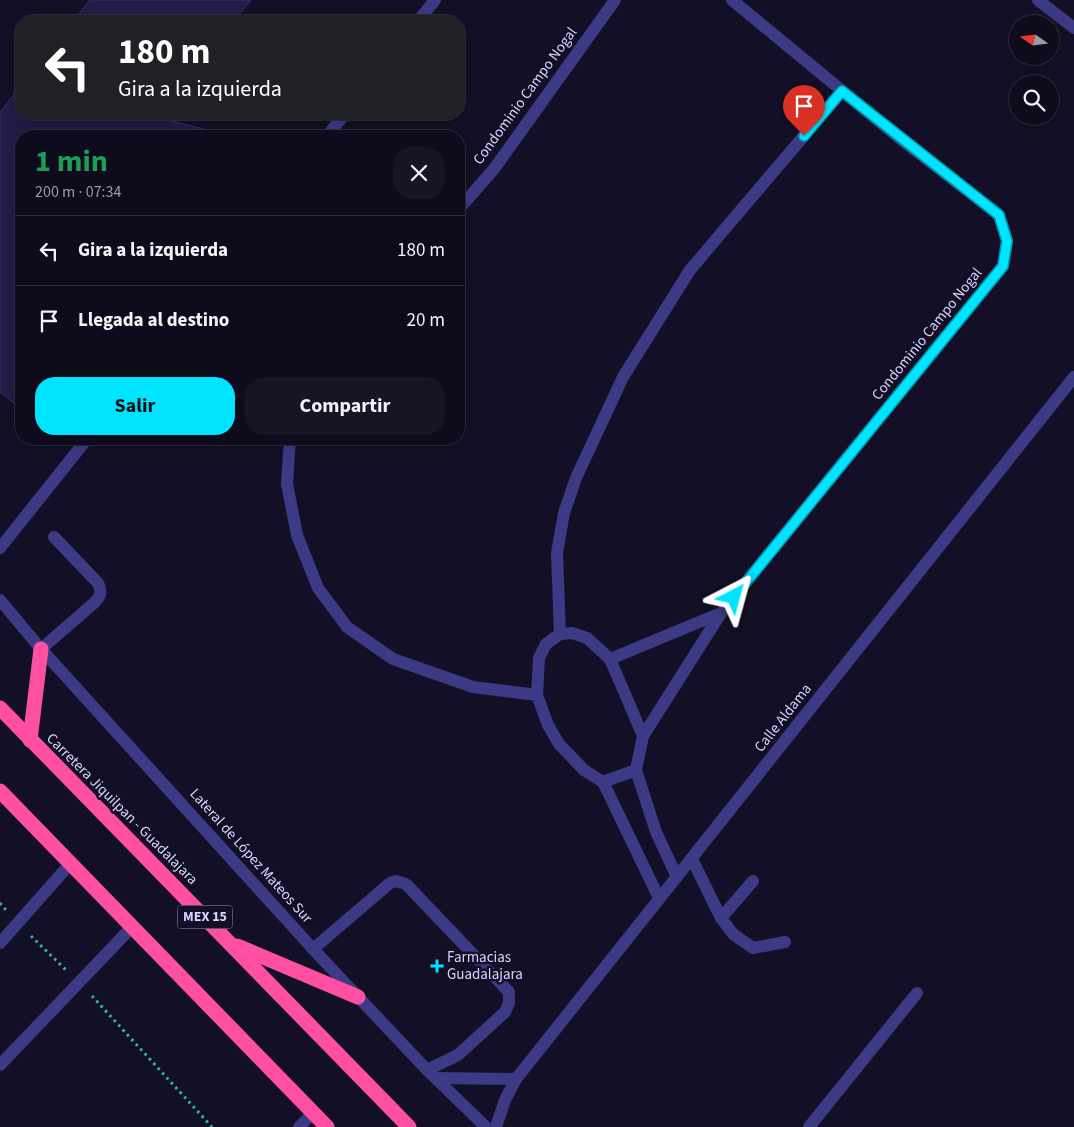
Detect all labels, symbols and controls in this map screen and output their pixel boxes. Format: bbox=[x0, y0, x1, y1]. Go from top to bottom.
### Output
north arrow bbox=[1009, 15, 1059, 65]
map controls bbox=[1009, 15, 1059, 125]
street label: Condominio Campo Nogal bbox=[468, 23, 582, 169]
text: 180 m bbox=[118, 27, 210, 77]
icon: left bbox=[35, 35, 100, 100]
text: Gira a la izquierda bbox=[118, 73, 282, 105]
button: search bbox=[1009, 75, 1059, 125]
pin bbox=[783, 85, 825, 136]
icon: arrive bbox=[790, 92, 818, 120]
text: 1 min bbox=[35, 140, 108, 183]
button: close bbox=[393, 147, 445, 199]
text: 200 m · 07:34 bbox=[35, 181, 122, 203]
icon: left bbox=[35, 237, 63, 265]
text: Gira a la izquierda bbox=[78, 237, 228, 264]
text: 180 m bbox=[397, 237, 445, 264]
street label: Condominio Campo Nogal bbox=[867, 263, 987, 405]
icon: arrive bbox=[35, 307, 63, 335]
text: Llegada al destino bbox=[78, 307, 229, 334]
text: 20 m bbox=[407, 307, 445, 334]
button: Salir bbox=[35, 377, 235, 435]
button: Compartir bbox=[245, 377, 445, 435]
position arrow bbox=[707, 570, 759, 622]
street label: Calle Aldama bbox=[749, 679, 817, 757]
street label: Carretera Jiquilpan - Guadalajara bbox=[41, 728, 203, 890]
street label: Lateral de López Mateos Sur bbox=[185, 784, 318, 929]
road number: MEX 15 bbox=[178, 906, 232, 929]
place label: Farmacias Guadalajara bbox=[447, 947, 523, 985]
marker: Farmacias Guadalajara bbox=[431, 960, 443, 972]

